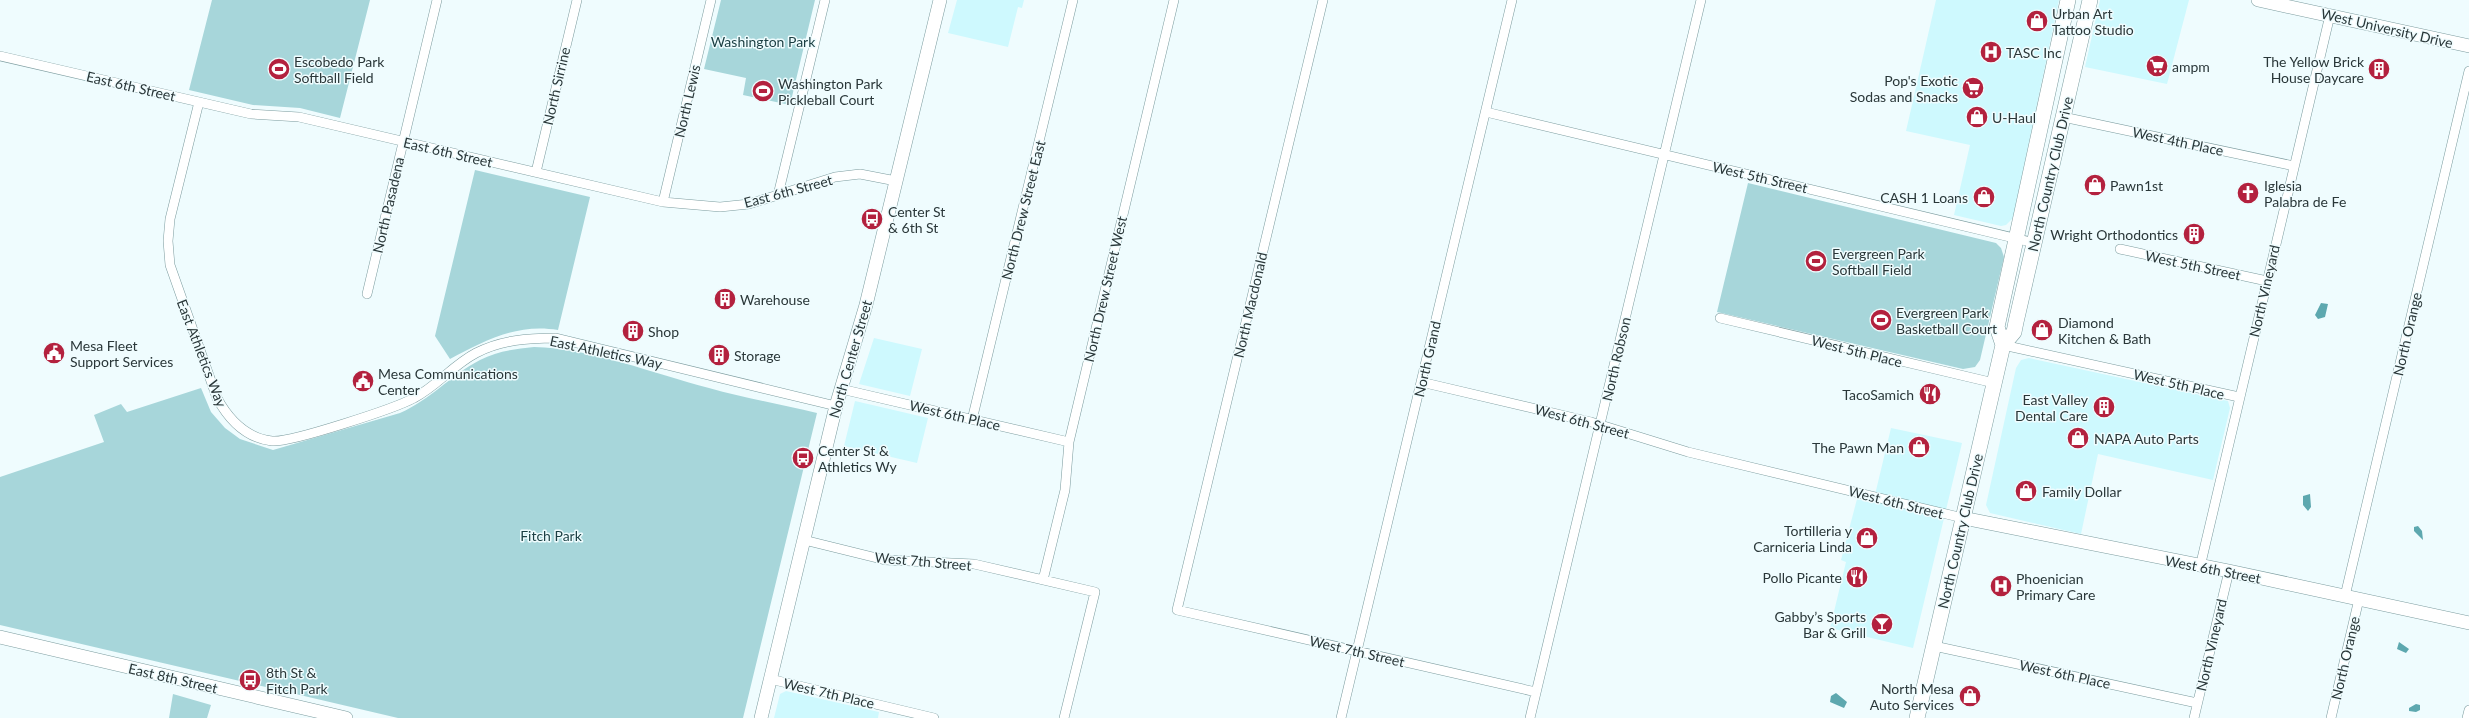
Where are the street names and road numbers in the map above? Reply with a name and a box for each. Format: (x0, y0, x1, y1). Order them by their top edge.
street label: West University Drive (2319, 5, 2455, 51)
street label: North Sirrine (539, 45, 573, 127)
street label: North Lewis (670, 63, 704, 139)
street label: East 6th Street (85, 67, 177, 105)
street label: North Country Club Drive (2024, 95, 2076, 253)
street label: West 4th Place (2131, 123, 2225, 159)
street label: East 6th Street (402, 133, 494, 171)
street label: North Drew Street East (997, 138, 1049, 282)
street label: North Pasadena (369, 155, 407, 255)
street label: West 5th Street (1711, 158, 1809, 196)
street label: East 6th Street (742, 171, 834, 211)
street label: North Drew Street West (1080, 214, 1130, 364)
street label: North Vineyard (2245, 243, 2283, 339)
street label: West 5th Street (2144, 247, 2242, 283)
street label: North Macdonald (1230, 250, 1270, 360)
street label: North Orange (2389, 291, 2425, 377)
street label: East Athletics Way (174, 297, 231, 410)
street label: North Center Street (825, 298, 875, 420)
street label: North Robson (1598, 315, 1634, 403)
street label: North Grand (1410, 319, 1444, 399)
street label: East Athletics Way (548, 332, 664, 372)
street label: West 5th Place (1810, 332, 1904, 370)
street label: West 5th Place (2132, 365, 2226, 403)
street label: West 6th Place (908, 396, 1002, 434)
street label: West 6th Street (1533, 400, 1631, 442)
street label: North Country Club Drive (1934, 452, 1986, 610)
street label: West 6th Street (1847, 482, 1945, 522)
street label: West 7th Street (874, 548, 972, 574)
street label: West 6th Street (2164, 551, 2262, 587)
street label: North Vineyard (2192, 597, 2230, 693)
street label: North Orange (2327, 615, 2363, 701)
street label: West 7th Street (1308, 632, 1406, 670)
street label: West 6th Place (2018, 656, 2112, 692)
street label: East 8th Street (127, 659, 219, 697)
street label: West 7th Place (782, 674, 876, 712)

